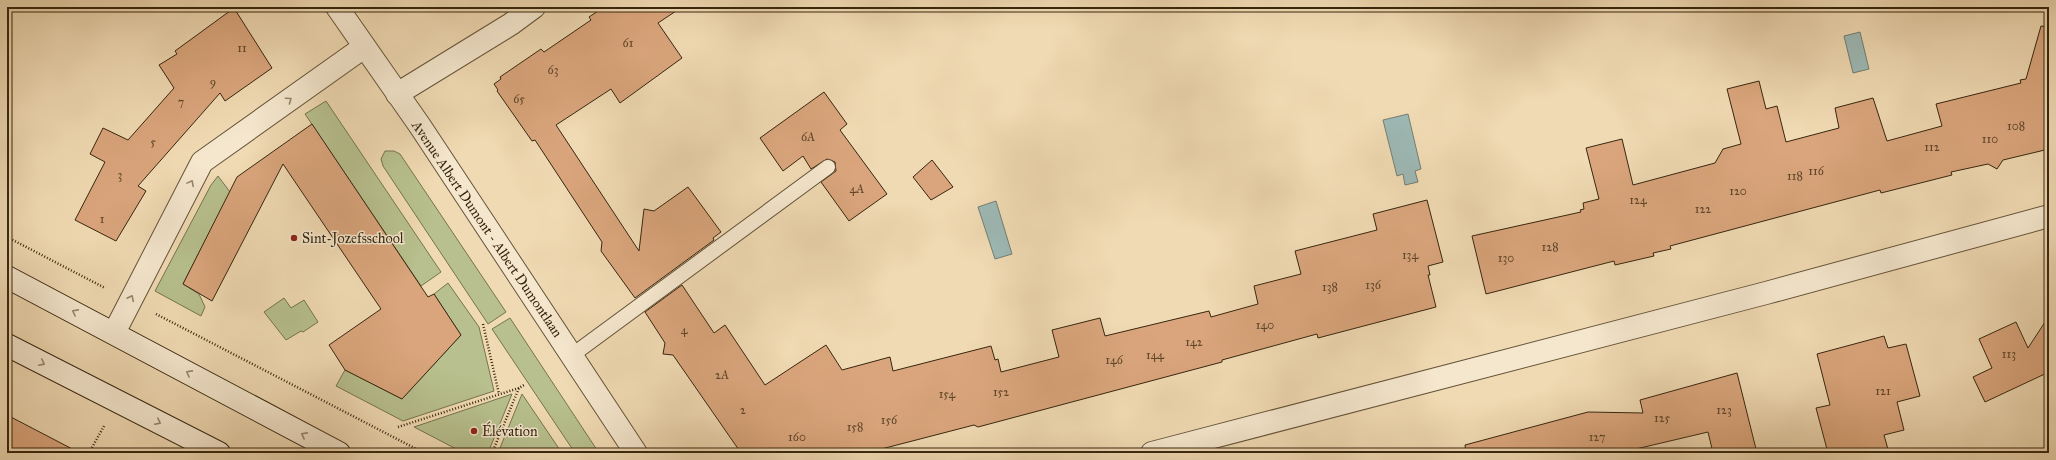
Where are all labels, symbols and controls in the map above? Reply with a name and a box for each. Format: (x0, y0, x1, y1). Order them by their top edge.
house number: 61 (623, 36, 634, 50)
house number: 11 (237, 41, 247, 55)
house number: 63 (548, 63, 559, 77)
house number: 9 (210, 75, 216, 89)
house number: 65 (513, 92, 525, 106)
house number: 7 (178, 95, 184, 109)
one-way arrow (284, 98, 291, 105)
street label: Avenue Albert Dumont - Albert Dumontlaan (407, 117, 566, 341)
house number: 108 (2007, 119, 2025, 133)
house number: 6A (801, 130, 815, 144)
house number: 110 (1982, 132, 1998, 146)
house number: 5 (150, 135, 156, 149)
house number: 112 (1924, 140, 1940, 154)
house number: 116 (1808, 164, 1825, 178)
house number: 3 (118, 168, 123, 182)
house number: 118 (1787, 169, 1803, 183)
one-way arrow (187, 180, 194, 187)
house number: 4A (850, 182, 864, 196)
house number: 120 (1729, 184, 1747, 198)
house number: 124 (1629, 193, 1647, 207)
house number: 122 (1695, 202, 1711, 216)
house number: 1 (100, 212, 105, 226)
place label: Sint-Jozefsschool (302, 230, 404, 248)
marker: Sint-Jozefsschool (289, 233, 299, 243)
house number: 128 (1541, 240, 1559, 254)
house number: 134 (1402, 248, 1418, 262)
house number: 130 (1498, 251, 1514, 265)
house number: 136 (1365, 278, 1382, 292)
house number: 138 (1322, 280, 1338, 294)
one-way arrow (126, 295, 134, 302)
one-way arrow (71, 310, 79, 317)
house number: 140 (1256, 318, 1274, 332)
house number: 4 (681, 323, 688, 337)
house number: 142 (1185, 335, 1203, 349)
house number: 113 (2002, 347, 2016, 361)
house number: 144 (1146, 348, 1164, 362)
house number: 146 (1105, 353, 1124, 367)
one-way arrow (37, 358, 45, 366)
house number: 2A (715, 368, 729, 382)
one-way arrow (186, 371, 194, 378)
house number: 121 (1875, 384, 1891, 398)
house number: 152 (993, 385, 1009, 399)
house number: 154 (939, 387, 956, 401)
house number: 2 (740, 403, 746, 417)
house number: 123 (1716, 403, 1732, 417)
house number: 125 (1654, 411, 1670, 425)
house number: 156 (881, 413, 898, 427)
one-way arrow (153, 417, 161, 425)
house number: 158 (847, 420, 863, 434)
place label: Élévation (482, 421, 538, 440)
marker: Élévation (469, 426, 479, 436)
house number: 160 (788, 430, 806, 444)
house number: 127 (1589, 430, 1605, 444)
one-way arrow (301, 432, 308, 439)

